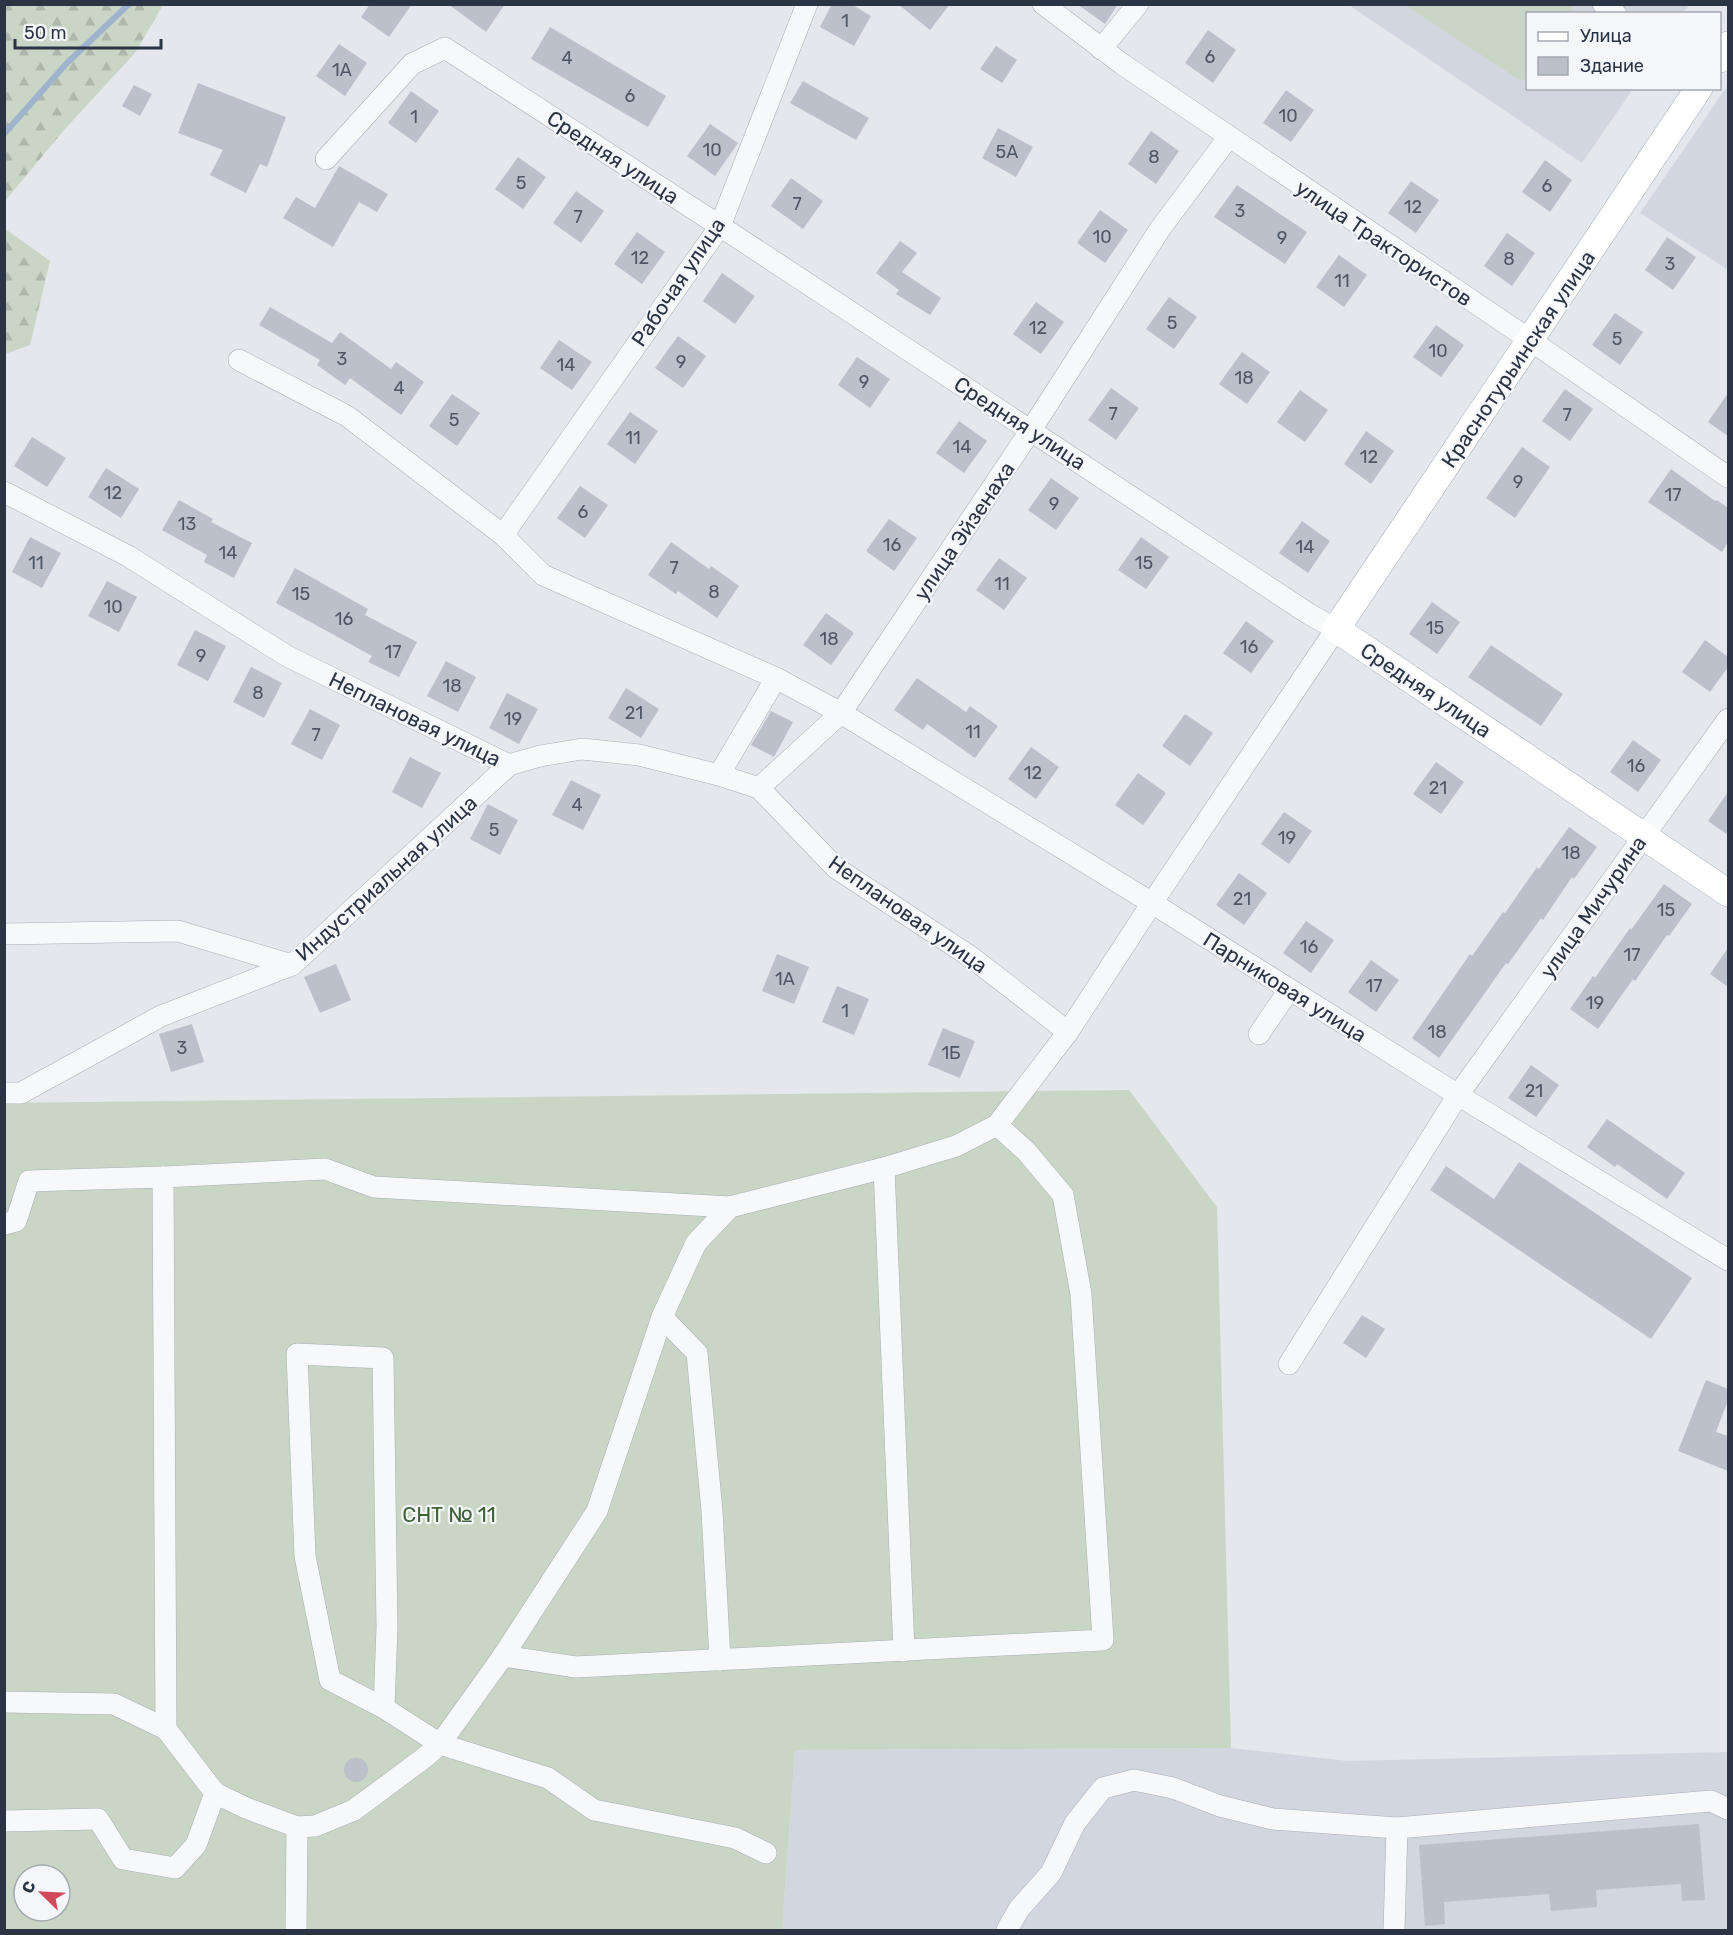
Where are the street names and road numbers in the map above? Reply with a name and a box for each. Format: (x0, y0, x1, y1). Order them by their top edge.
street label: Средняя улица (542, 105, 684, 209)
street label: улица Трактористов (1291, 175, 1477, 311)
street label: Рабочая улица (626, 213, 730, 351)
street label: Краснотурьинская улица (1436, 246, 1600, 472)
street label: Средняя улица (949, 371, 1091, 475)
street label: улица Эйзенаха (908, 457, 1020, 605)
street label: Средняя улица (1356, 637, 1496, 743)
street label: Неплановая улица (325, 667, 505, 771)
street label: Индустриальная улица (290, 790, 482, 966)
street label: улица Мичурина (1535, 831, 1651, 983)
street label: Неплановая улица (824, 850, 992, 978)
street label: Парниковая улица (1199, 927, 1371, 1047)

